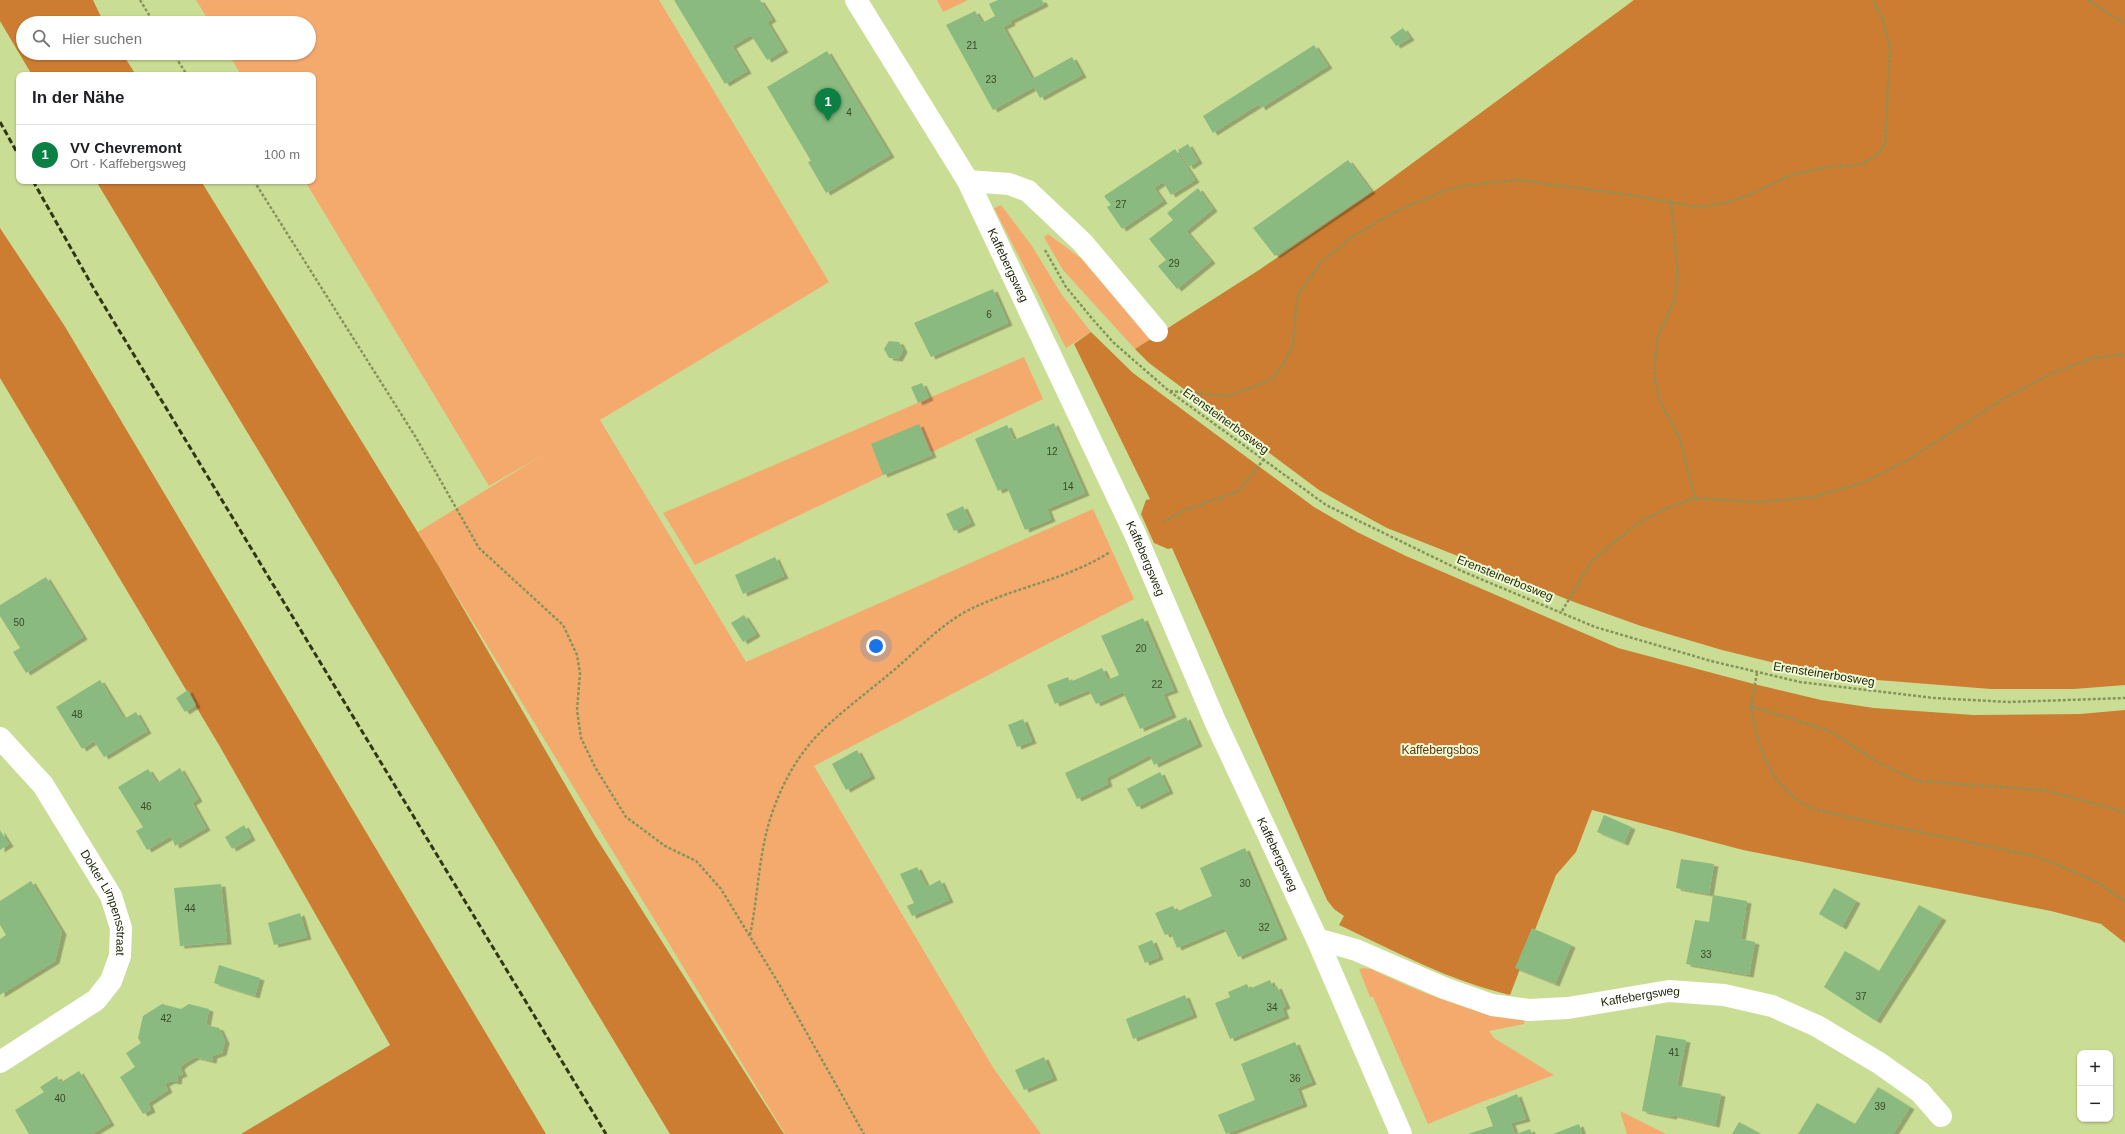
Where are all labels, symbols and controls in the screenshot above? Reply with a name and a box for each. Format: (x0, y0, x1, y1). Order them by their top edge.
search box (16, 16, 316, 60)
icon: search (30, 27, 52, 49)
text: Hier suchen (62, 30, 142, 47)
house number: 21 (966, 40, 978, 51)
house number: 23 (985, 74, 997, 85)
text: In der Nähe (32, 88, 125, 107)
pin: 1 (815, 88, 841, 121)
house number: 4 (846, 107, 852, 118)
text: VV Chevremont (70, 139, 182, 156)
text: 1 (41, 147, 49, 162)
text: 100 m (264, 147, 300, 162)
text: Ort · Kaffebergsweg (70, 156, 186, 171)
house number: 27 (1115, 199, 1127, 210)
street label: Kaffebergsweg (984, 226, 1031, 304)
house number: 29 (1168, 258, 1180, 269)
house number: 6 (986, 309, 992, 320)
street label: Erensteinerbosweg (1180, 385, 1272, 457)
house number: 12 (1046, 446, 1058, 457)
house number: 14 (1062, 481, 1074, 492)
street label: Kaffebergsweg (1123, 519, 1168, 598)
street label: Erensteinerbosweg (1455, 552, 1555, 604)
house number: 50 (13, 617, 25, 628)
your location (866, 636, 886, 656)
house number: 20 (1135, 643, 1147, 654)
street label: Erensteinerbosweg (1772, 659, 1876, 689)
house number: 22 (1151, 679, 1163, 690)
house number: 48 (71, 709, 83, 720)
park label: Kaffebergsbos (1401, 743, 1479, 757)
house number: 46 (140, 801, 152, 812)
street label: Kaffebergsweg (1254, 815, 1301, 894)
street label: Dokter Limpensstraat (77, 847, 128, 957)
house number: 30 (1239, 878, 1251, 889)
house number: 44 (184, 903, 196, 914)
house number: 32 (1258, 922, 1270, 933)
house number: 33 (1700, 949, 1712, 960)
street label: Kaffebergsweg (1600, 984, 1680, 1009)
house number: 37 (1855, 991, 1867, 1002)
house number: 34 (1266, 1002, 1278, 1013)
house number: 42 (160, 1013, 172, 1024)
house number: 41 (1668, 1047, 1680, 1058)
map controls (2077, 1050, 2113, 1122)
button: + (2077, 1050, 2113, 1086)
house number: 36 (1289, 1073, 1301, 1084)
button: − (2077, 1086, 2113, 1122)
house number: 40 (54, 1093, 66, 1104)
house number: 39 (1874, 1101, 1886, 1112)

